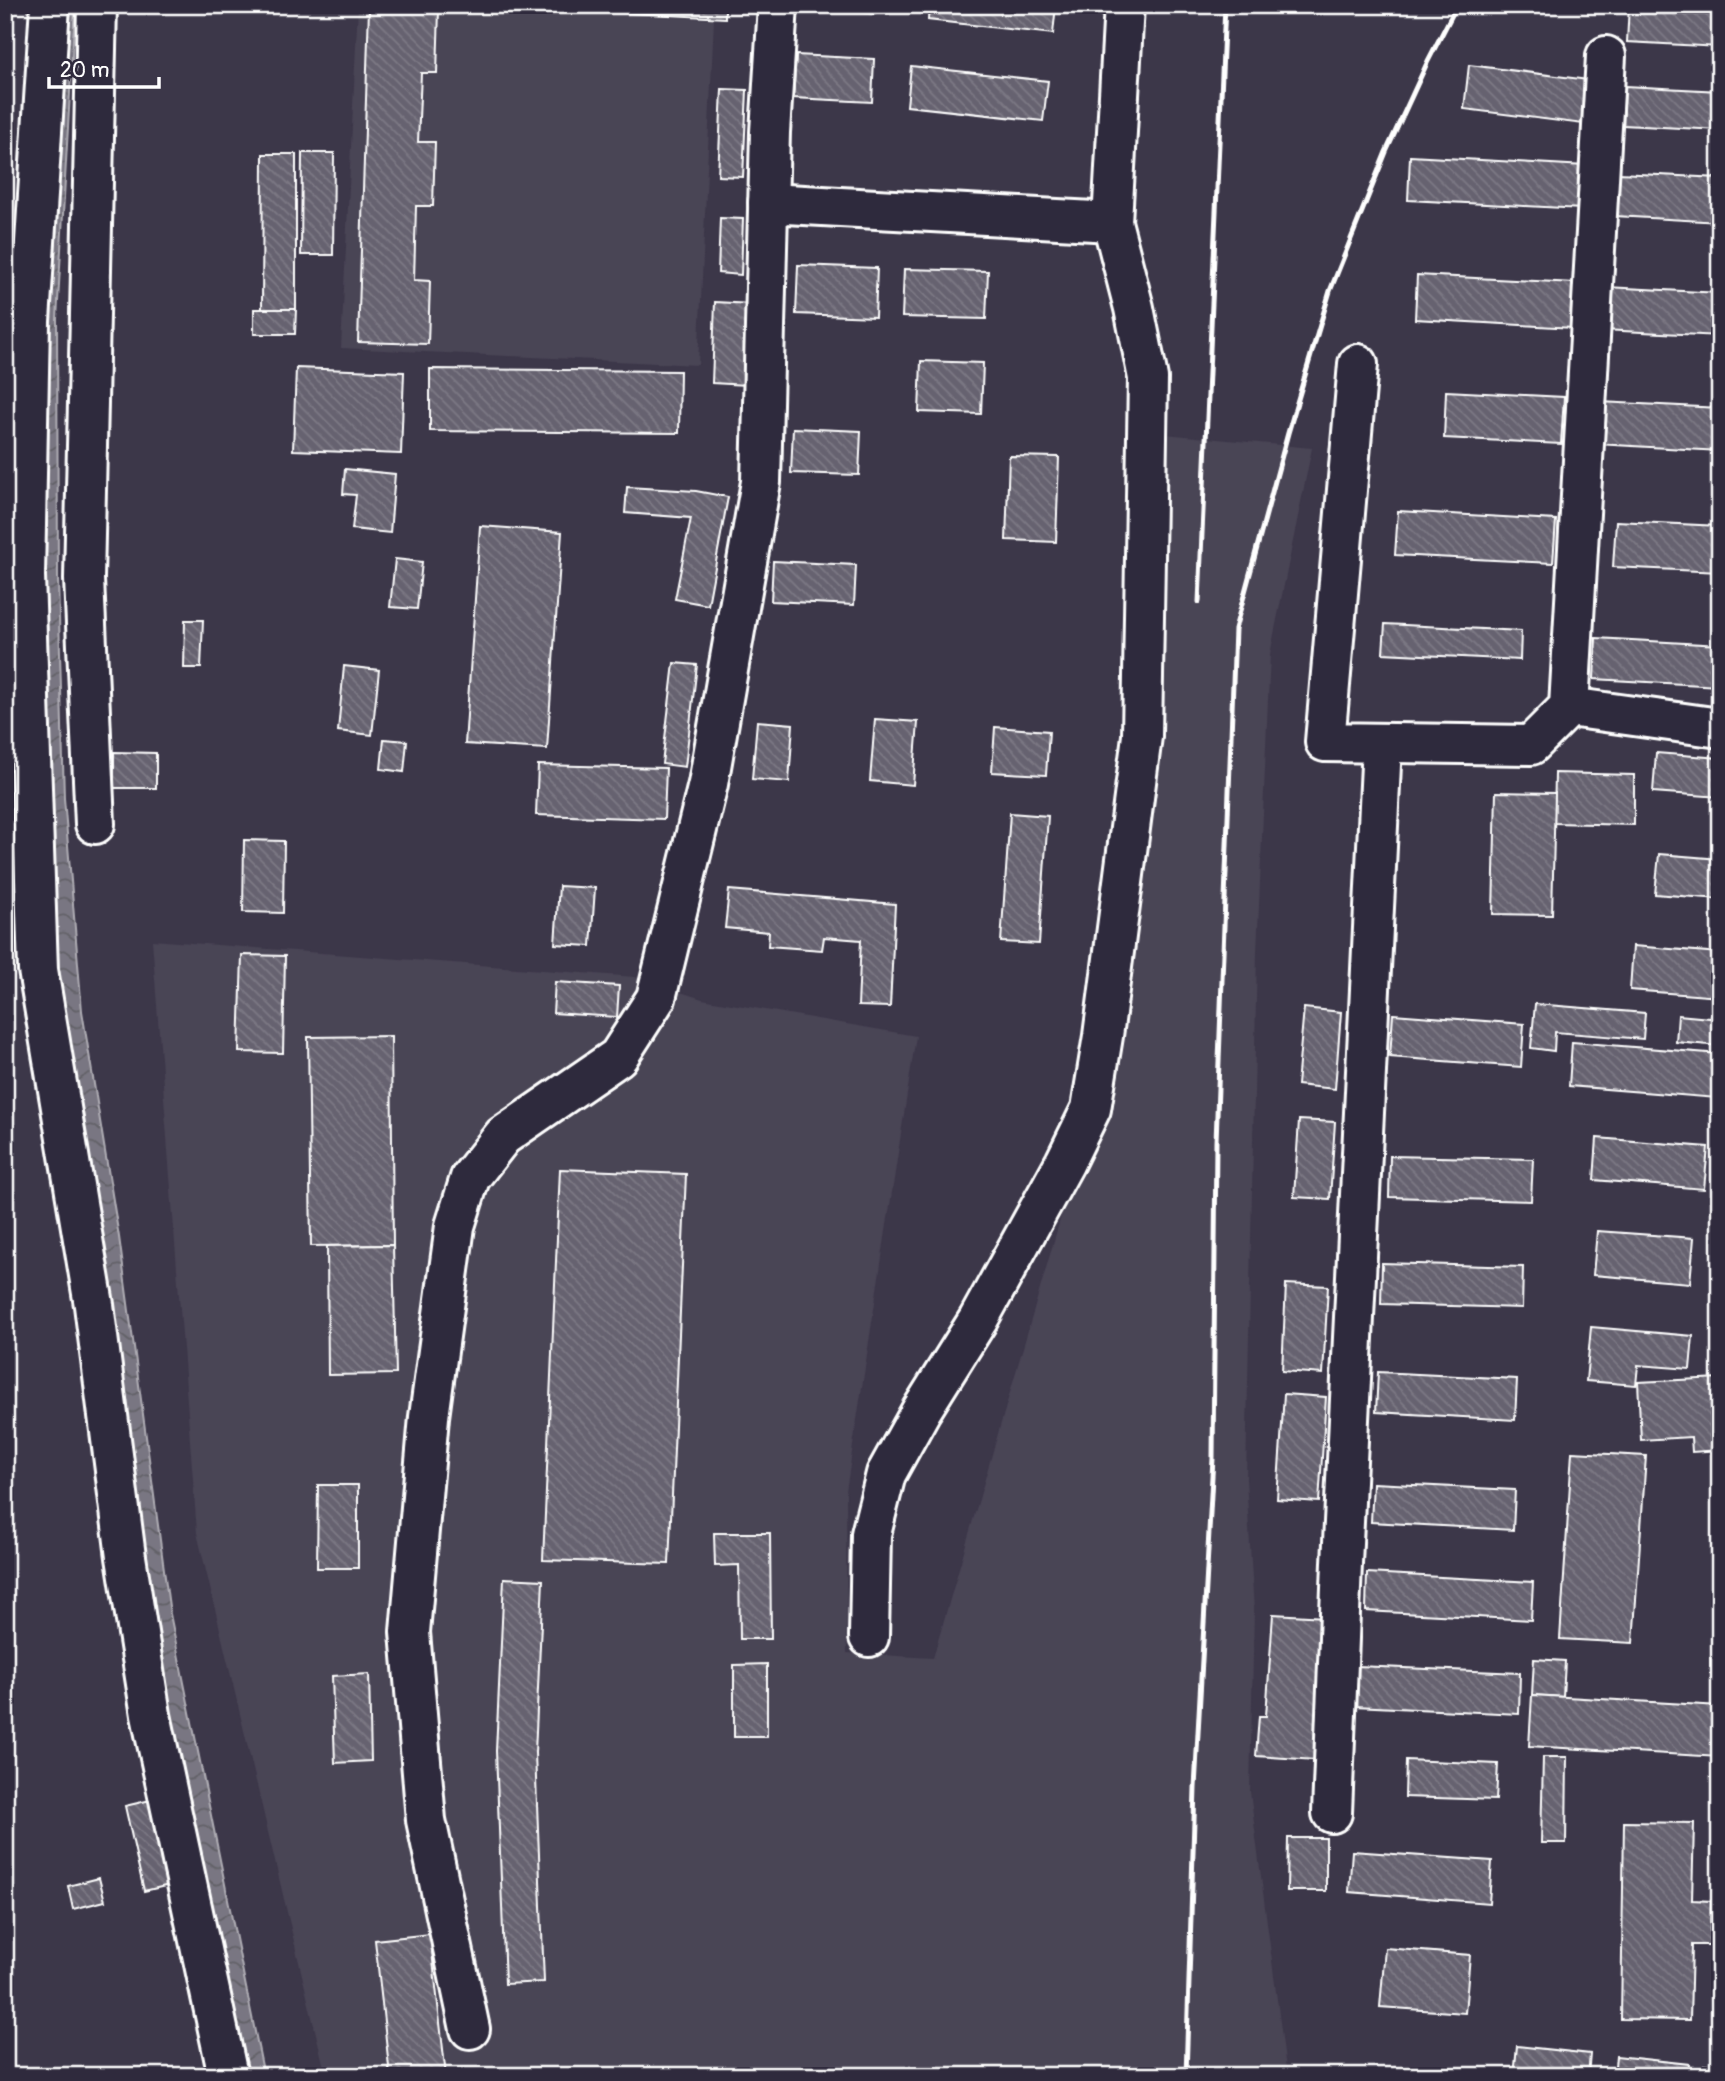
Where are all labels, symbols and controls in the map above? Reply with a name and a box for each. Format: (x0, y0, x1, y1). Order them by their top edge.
scale bar (49, 46, 159, 90)
text: 20 m (60, 57, 109, 84)

